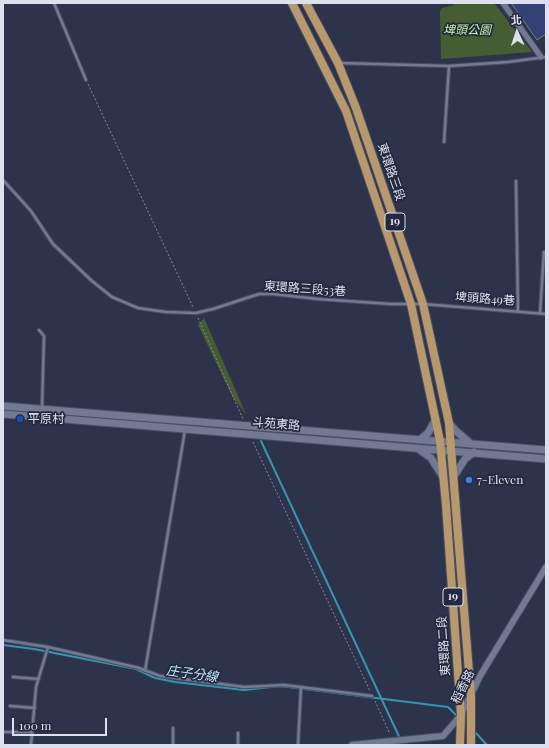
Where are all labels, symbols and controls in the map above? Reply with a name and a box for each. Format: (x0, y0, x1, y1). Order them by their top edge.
north arrow (497, 12, 537, 52)
text: 北 (510, 12, 522, 27)
park label: 埤頭公園 (443, 23, 491, 37)
street label: 東環路三段 (374, 141, 408, 203)
road number: 19 (385, 213, 405, 231)
street label: 東環路三段53巷 (263, 279, 347, 299)
street label: 埤頭路49巷 (455, 290, 515, 308)
place label: 平原村 (28, 412, 64, 426)
marker: 平原村 (15, 414, 25, 424)
street label: 斗苑東路 (251, 415, 301, 433)
place label: 7-Eleven (477, 473, 523, 487)
marker: 7-Eleven (464, 475, 474, 485)
road number: 19 (443, 588, 463, 606)
street label: 東環路二段 (435, 616, 453, 676)
water label: 庄子分線 (165, 663, 219, 685)
street label: 稻香路 (448, 668, 478, 706)
scale bar (14, 710, 109, 736)
text: 100 m (19, 717, 51, 733)

